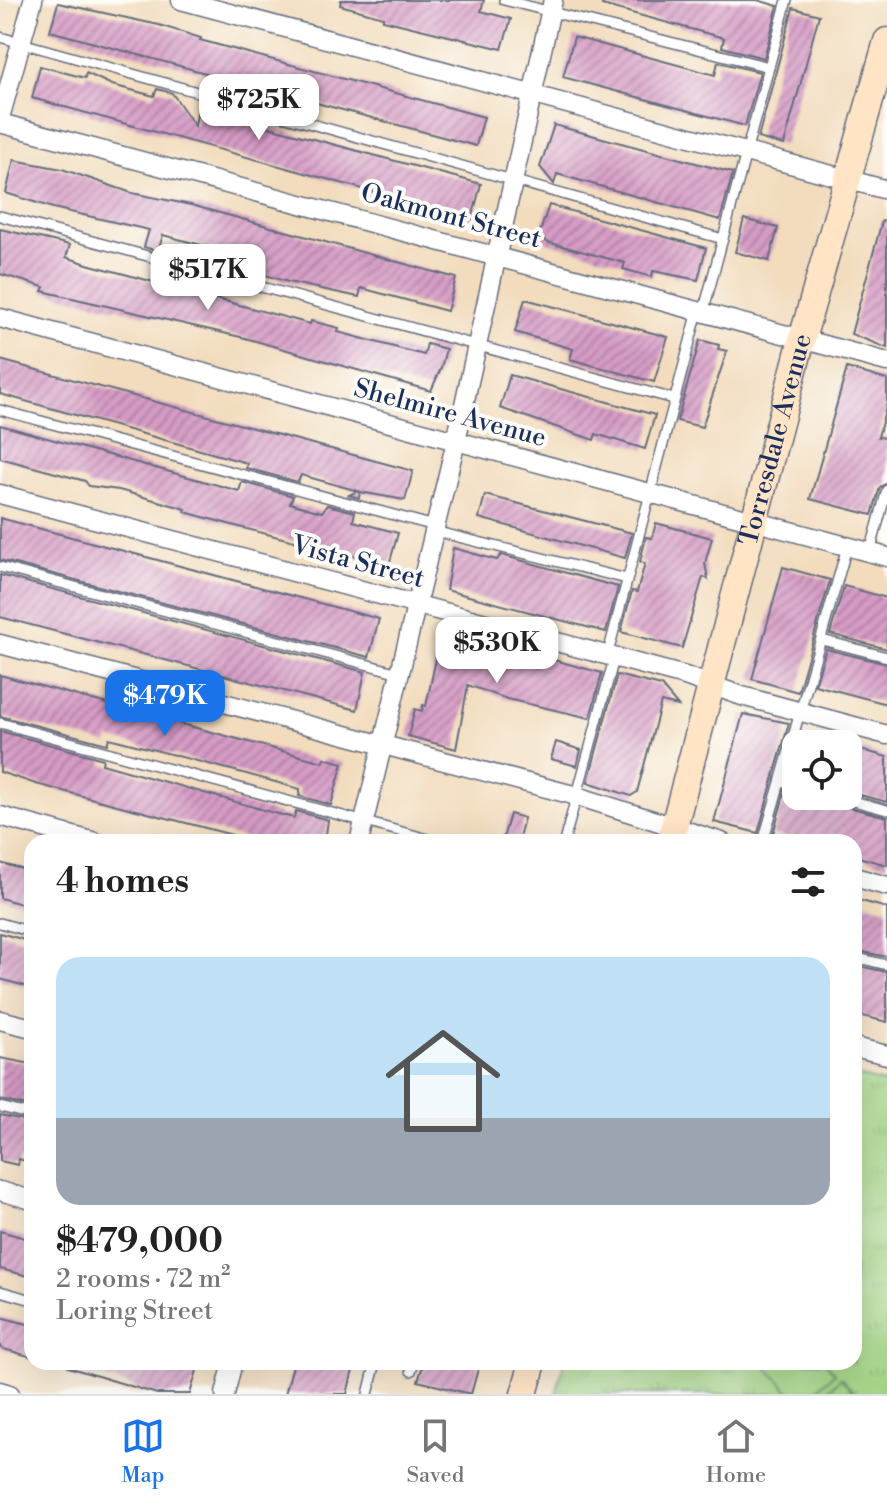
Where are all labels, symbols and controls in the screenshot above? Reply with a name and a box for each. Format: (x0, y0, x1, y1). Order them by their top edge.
pin: $725K (203, 74, 315, 142)
text: $725K (217, 84, 301, 116)
street label: Oakmont Street (357, 177, 545, 255)
pin: $517K (152, 244, 264, 312)
text: $517K (168, 254, 248, 286)
street label: Torresdale Avenue (732, 330, 819, 549)
street label: Shelmire Avenue (350, 372, 550, 454)
street label: Vista Street (287, 529, 428, 595)
pin: $530K (441, 617, 553, 685)
text: $530K (453, 627, 541, 659)
pin: $479K (109, 670, 221, 738)
text: $479K (123, 680, 207, 712)
map controls (782, 730, 862, 810)
button: locate (782, 730, 862, 810)
icon: filters (786, 860, 830, 904)
text: 4 homes (56, 861, 189, 903)
icon: home (371, 1009, 515, 1153)
text: $479,000 (56, 1221, 223, 1263)
text: 2 rooms · 72 m² (56, 1263, 230, 1295)
text: Loring Street (56, 1295, 213, 1327)
tab: Map (121, 1414, 165, 1489)
tab: Saved (406, 1414, 464, 1489)
tab: Home (706, 1414, 766, 1489)

